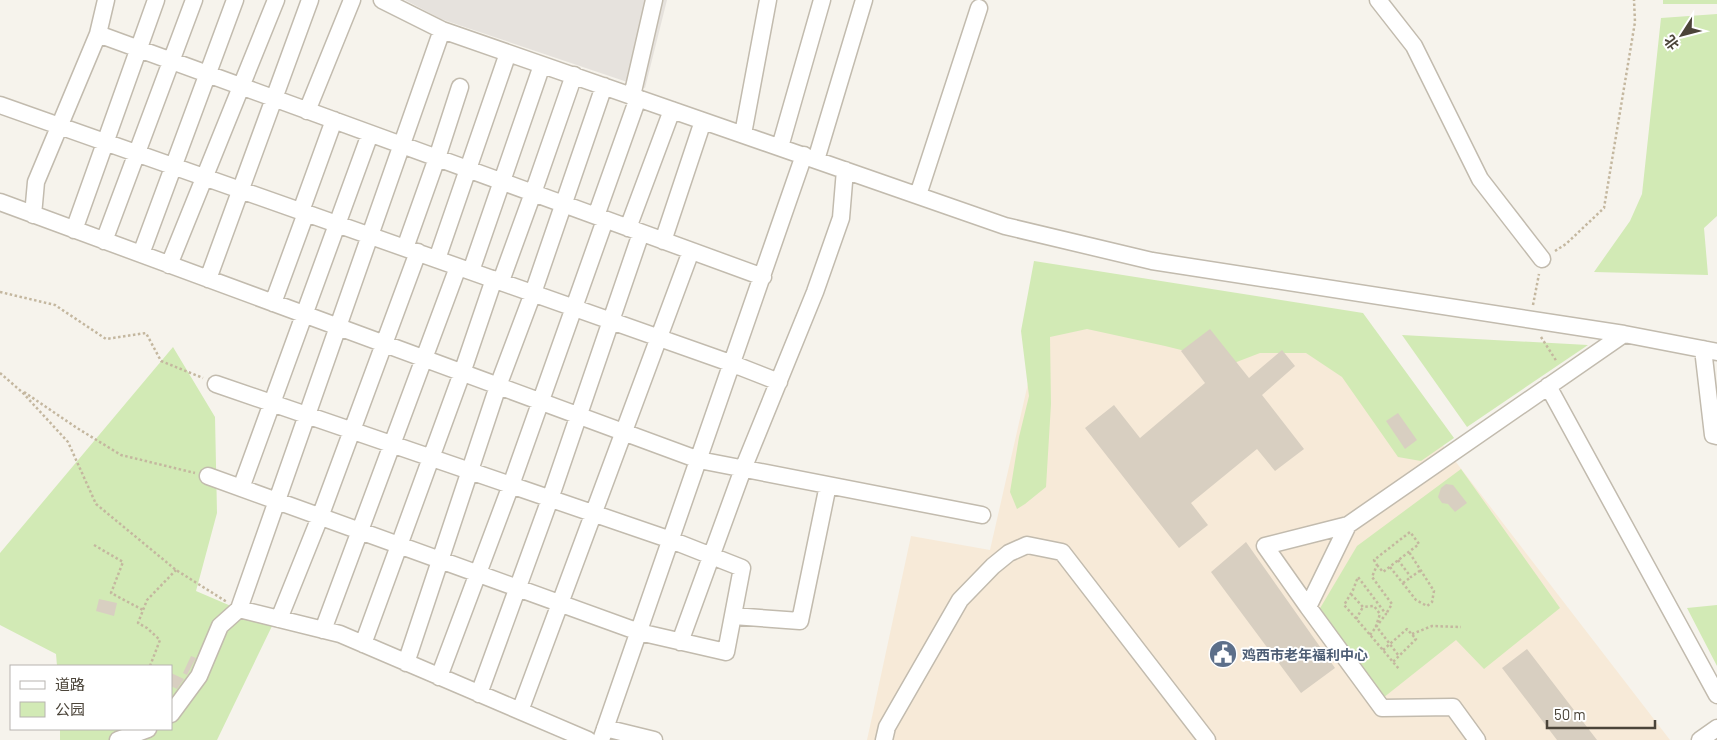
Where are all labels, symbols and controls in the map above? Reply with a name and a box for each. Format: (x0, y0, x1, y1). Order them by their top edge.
north arrow (1657, 10, 1707, 60)
text: 北 (1660, 32, 1682, 54)
public building icon: 鸡西市老年福利中心 (1208, 639, 1238, 669)
place label: 鸡西市老年福利中心 (1242, 646, 1368, 663)
legend (10, 665, 172, 730)
text: 道路 (55, 675, 85, 693)
scale bar (1547, 698, 1654, 730)
text: 公园 (55, 700, 85, 718)
text: 50 m (1554, 705, 1586, 723)

